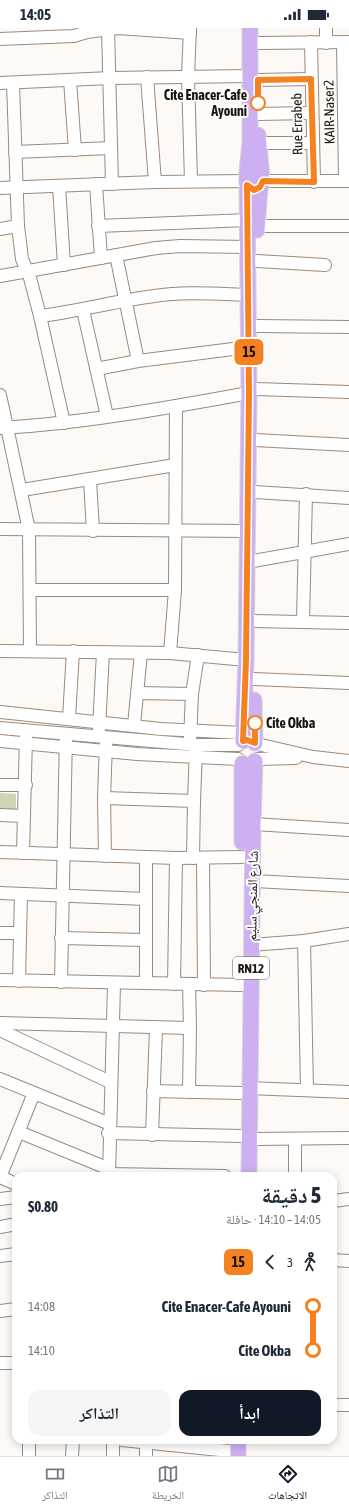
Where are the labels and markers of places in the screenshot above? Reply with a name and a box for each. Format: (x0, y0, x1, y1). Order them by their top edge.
place label: Cite Enacer-Cafe Ayouni (164, 87, 247, 119)
marker: Cite Enacer-Cafe Ayouni (250, 95, 266, 111)
marker: Cite Okba (247, 715, 263, 731)
place label: Cite Okba (266, 715, 316, 731)

